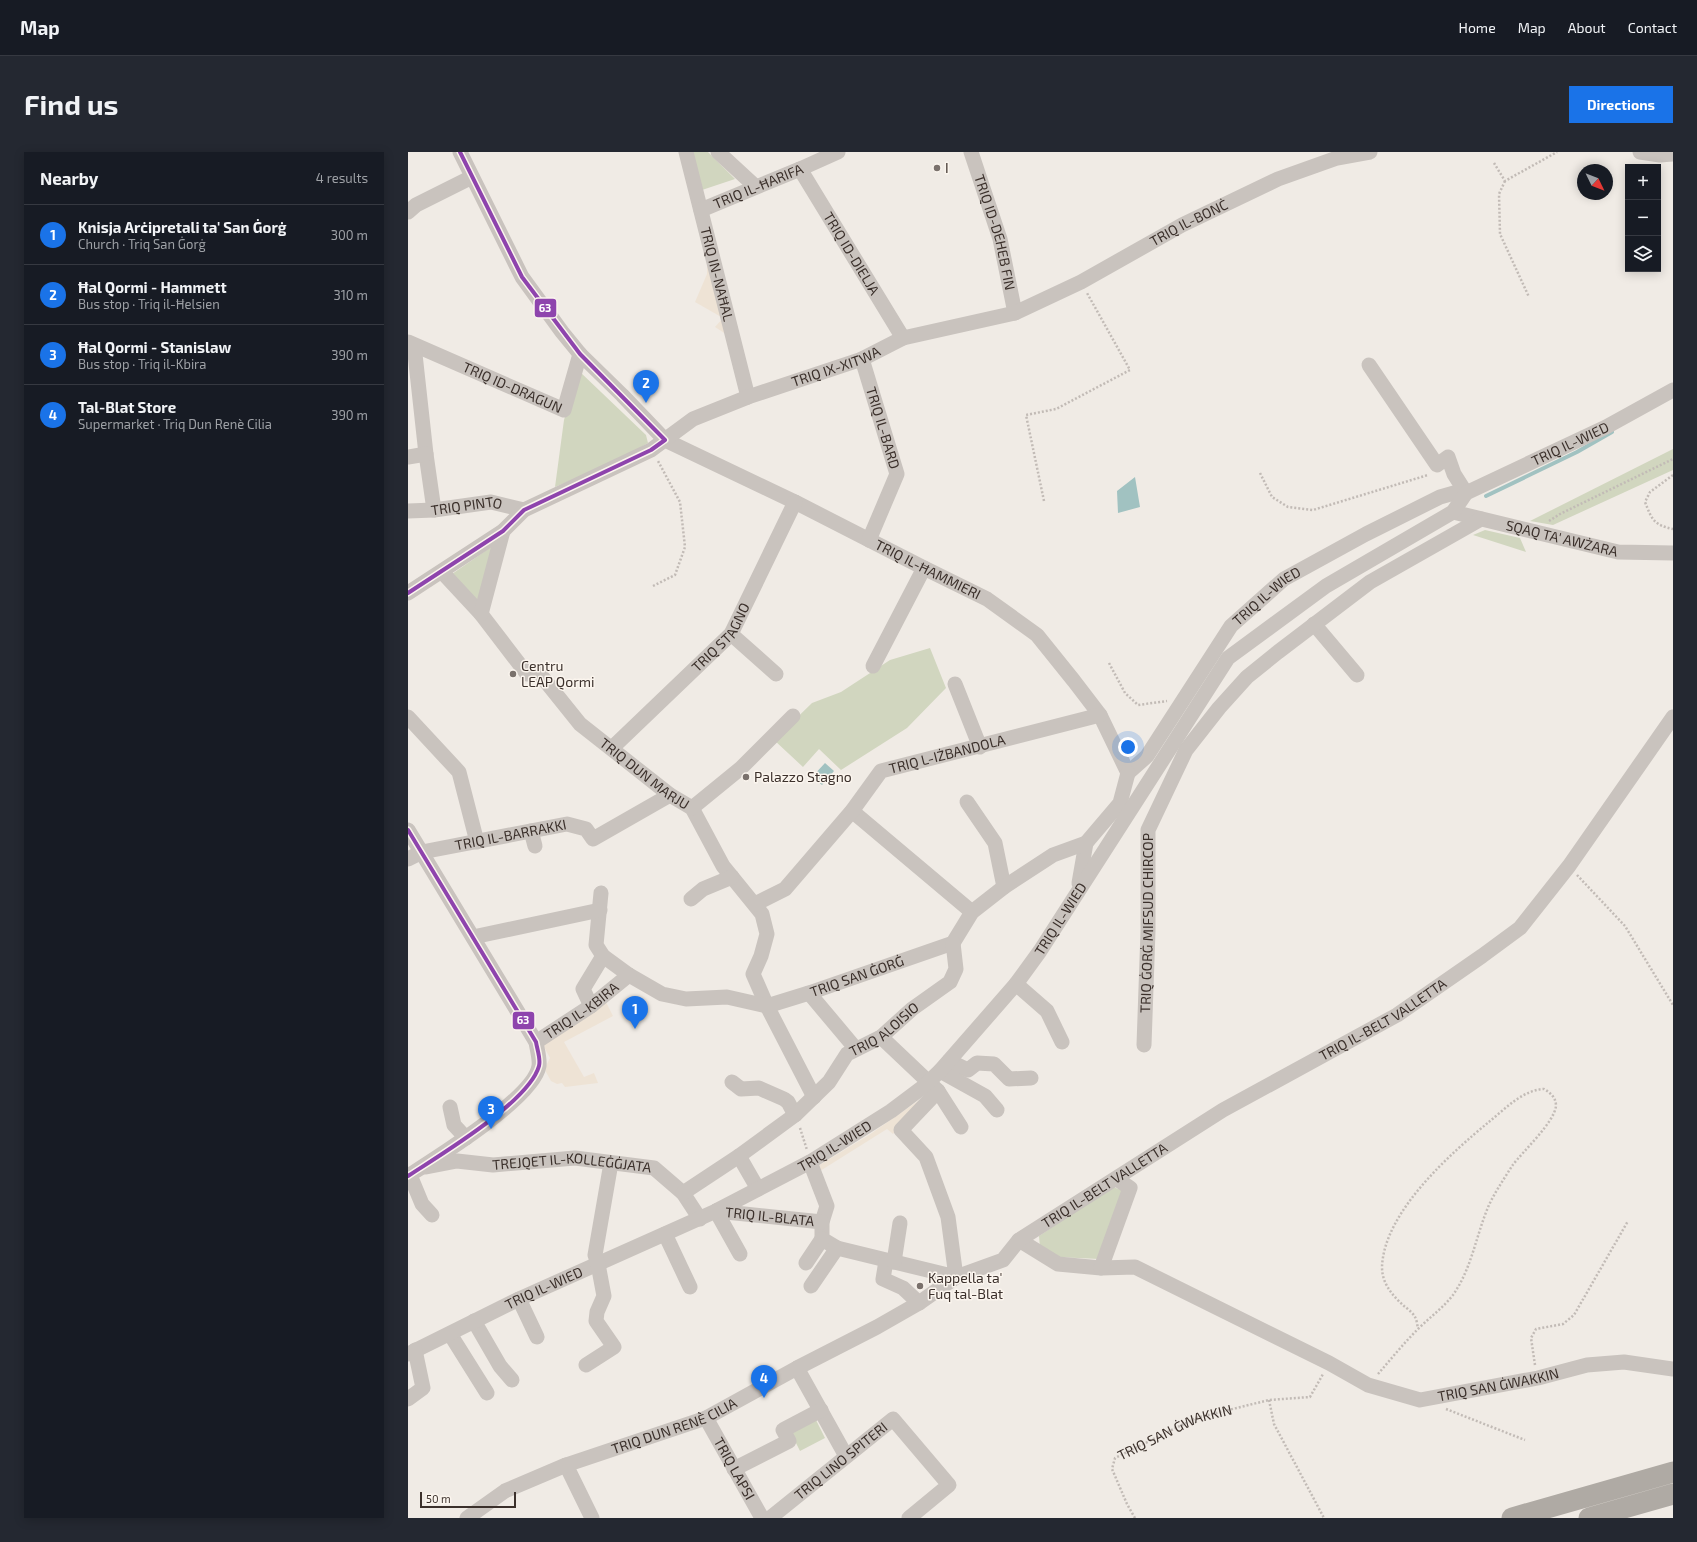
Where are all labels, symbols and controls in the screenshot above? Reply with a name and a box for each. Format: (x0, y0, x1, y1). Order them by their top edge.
text: Map (20, 16, 60, 39)
text: Home (1459, 19, 1496, 36)
text: Map (1518, 19, 1546, 36)
text: About (1568, 19, 1606, 36)
text: Contact (1628, 19, 1677, 36)
button: Directions (1569, 86, 1673, 123)
text: Find us (24, 87, 118, 121)
place label: I (945, 159, 949, 176)
street label: TRIQ IL-ĦARIFA (711, 160, 806, 212)
marker: I (932, 163, 942, 173)
north arrow (1577, 164, 1613, 200)
map controls (1625, 164, 1661, 272)
button: + (1625, 164, 1661, 200)
text: Nearby (40, 168, 98, 188)
text: 4 results (316, 170, 368, 186)
street label: TRIQ ID-DEHEB FIN (971, 172, 1019, 292)
street label: TRIQ IL-BONĊ (1147, 195, 1230, 249)
button: − (1625, 200, 1661, 236)
street label: TRIQ ID-DIELJA (820, 209, 884, 298)
text: Knisja Arċipretali ta' San Ġorġ (78, 218, 287, 236)
street label: TRIQ IN-NAĦAL (697, 225, 738, 323)
text: 1 (50, 227, 56, 243)
text: 300 m (331, 227, 368, 243)
text: Church · Triq San Ġorġ (78, 236, 206, 252)
button: layers (1625, 236, 1661, 272)
text: Ħal Qormi - Hammett (78, 278, 227, 296)
text: 2 (49, 287, 57, 303)
text: 310 m (333, 287, 368, 303)
text: Bus stop · Triq il-Ħelsien (78, 296, 220, 312)
line badge: 63 (534, 298, 557, 318)
text: 63 (539, 301, 551, 314)
text: Ħal Qormi - Stanislaw (78, 338, 231, 356)
street label: TRIQ IX-XITWA (789, 342, 883, 390)
text: 3 (49, 347, 57, 363)
text: 390 m (331, 347, 368, 363)
text: Bus stop · Triq il-Kbira (78, 356, 206, 372)
street label: TRIQ ID-DRAGUN (460, 358, 565, 416)
pin: 2 (633, 370, 659, 403)
street label: TRIQ IL-BARD (863, 385, 904, 471)
text: Tal-Blat Store (78, 398, 176, 416)
text: 4 (49, 407, 57, 423)
text: 390 m (331, 407, 368, 423)
text: Supermarket · Triq Dun Renè Cilia (78, 416, 272, 432)
street label: TRIQ IL-WIED (1529, 418, 1611, 469)
street label: TRIQ PINTO (430, 493, 504, 518)
street label: SQAQ TA' AWŻARA (1504, 516, 1620, 560)
street label: TRIQ IL-ĦAMMIERI (872, 535, 984, 603)
street label: TRIQ IL-WIED (1229, 563, 1303, 629)
street label: TRIQ STAGNO (688, 600, 753, 675)
place label: Centru LEAP Qormi (521, 657, 595, 690)
marker: Centru LEAP Qormi (508, 669, 518, 679)
street label: TRIQ L-IŻBANDOLA (887, 731, 1007, 777)
street label: TRIQ DUN MARJU (597, 734, 693, 813)
your location (1118, 737, 1138, 757)
place label: Palazzo Stagno (754, 768, 852, 785)
marker: Palazzo Stagno (741, 772, 751, 782)
street label: TRIQ IL-BARRAKKI (453, 815, 568, 853)
street label: TRIQ ĠORĠ MIFSUD CHIRCOP (1136, 833, 1156, 1013)
street label: TRIQ IL-WIED (1030, 879, 1090, 958)
street label: TRIQ SAN ĠORĠ (808, 952, 906, 1000)
street label: TRIQ IL-BELT VALLETTA (1316, 974, 1450, 1064)
street label: TRIQ IL-KBIRA (540, 978, 622, 1043)
pin: 1 (622, 996, 648, 1029)
street label: TRIQ ALOISIO (846, 998, 922, 1060)
line badge: 63 (512, 1011, 535, 1030)
text: 63 (517, 1013, 529, 1026)
pin: 3 (478, 1096, 504, 1129)
street label: TRIQ IL-WIED (795, 1117, 874, 1175)
street label: TRIQ IL-BELT VALLETTA (1038, 1139, 1170, 1231)
street label: TREJQET IL-KOLLEĠĠJATA (492, 1149, 653, 1176)
street label: TRIQ IL-BLATA (724, 1203, 815, 1229)
street label: TRIQ IL-WIED (502, 1263, 585, 1313)
place label: Kappella ta' Fuq tal-Blat (928, 1269, 1003, 1302)
marker: Kappella ta' Fuq tal-Blat (915, 1281, 925, 1291)
street label: TRIQ SAN ĠWAKKIN (1436, 1364, 1561, 1405)
pin: 4 (751, 1365, 777, 1398)
street label: TRIQ DUN RENÈ CILIA (609, 1394, 740, 1457)
street label: TRIQ SAN ĠWAKKIN (1114, 1400, 1233, 1463)
street label: TRIQ LINO SPITERI (791, 1418, 890, 1503)
street label: TRIQ LAPSI (711, 1434, 759, 1502)
scale bar (420, 1490, 516, 1509)
text: 50 m (426, 1492, 451, 1505)

